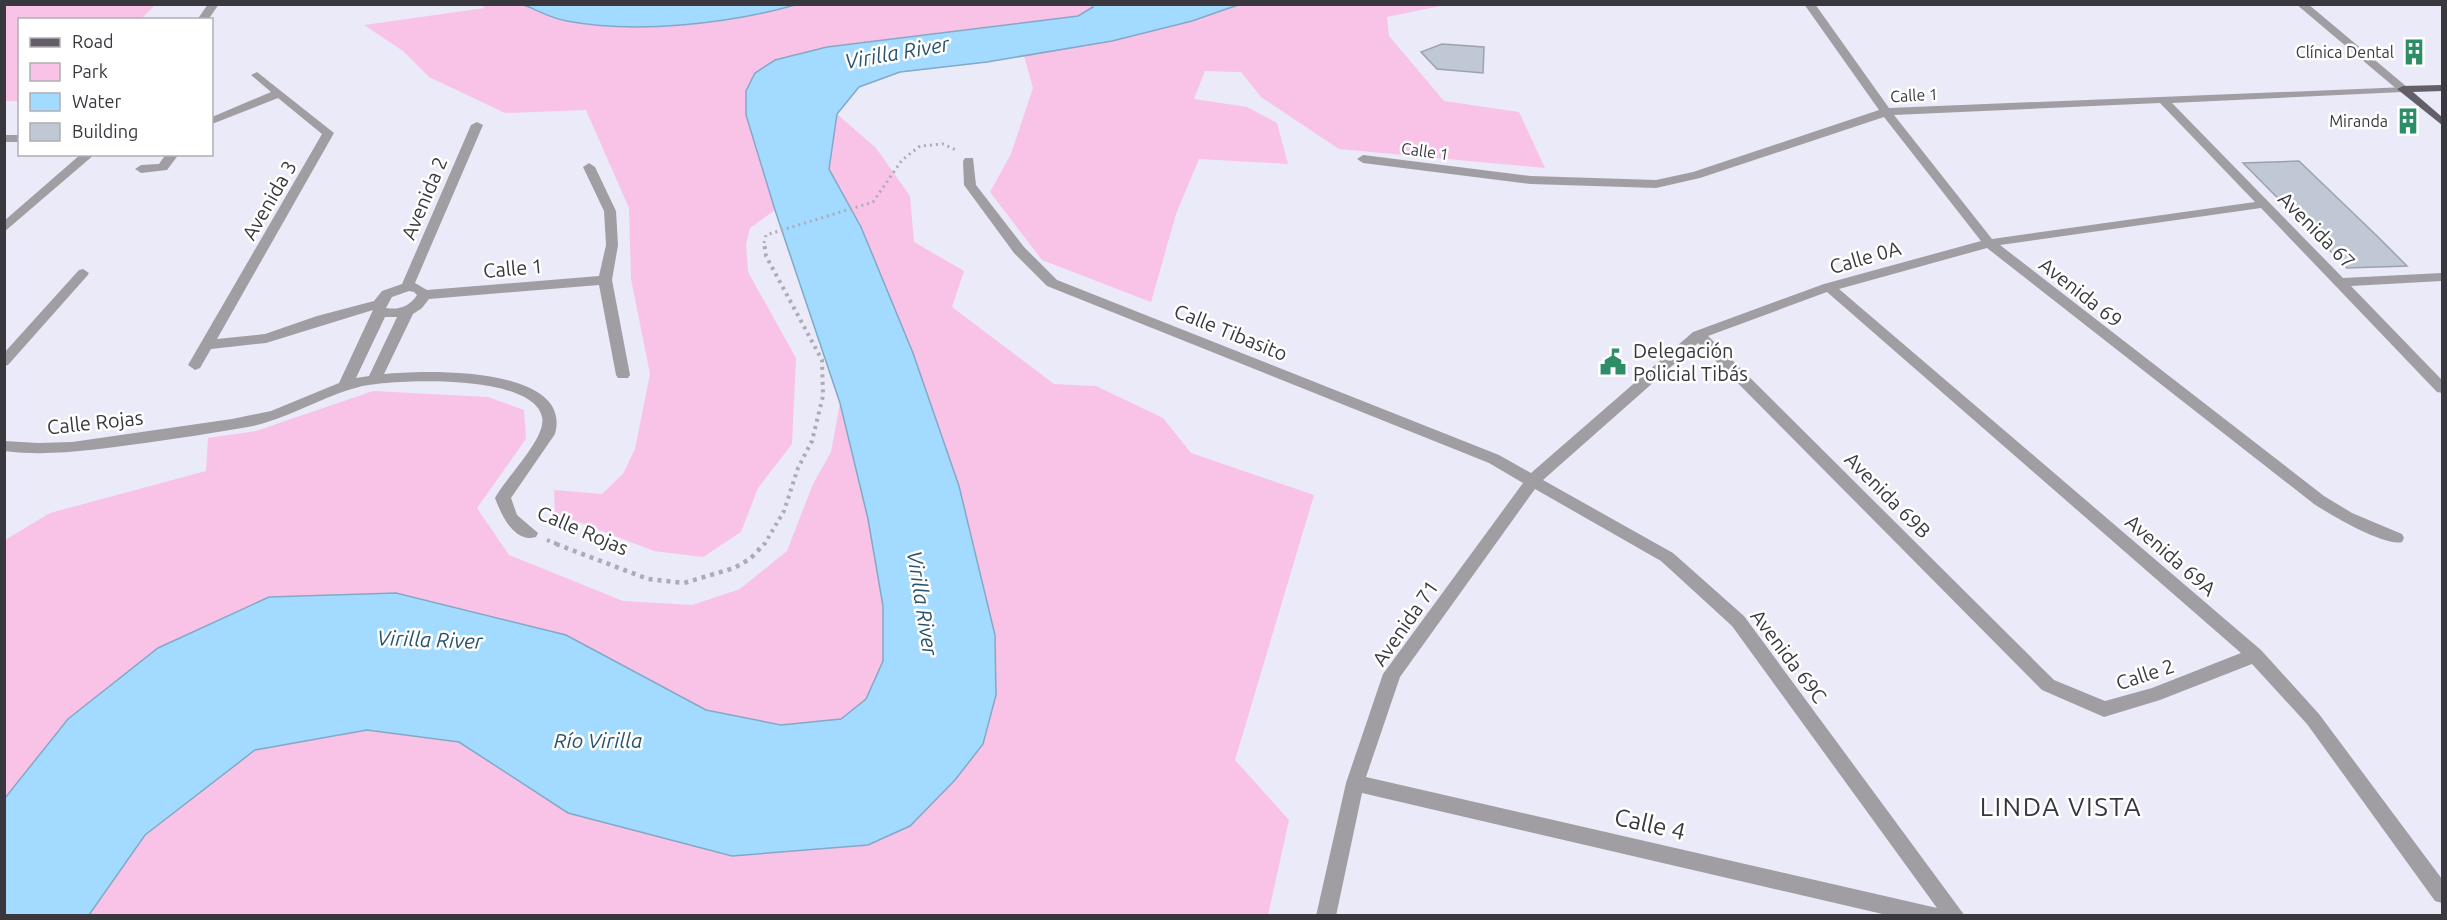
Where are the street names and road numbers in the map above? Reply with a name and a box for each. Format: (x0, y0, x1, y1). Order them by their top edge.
street label: Calle 1 (1890, 85, 1938, 105)
street label: Calle 1 (1400, 139, 1450, 163)
street label: Avenida 2 (396, 153, 452, 243)
street label: Avenida 3 (237, 156, 301, 244)
street label: Avenida 67 (2274, 187, 2360, 273)
street label: Calle 0A (1827, 236, 1903, 278)
street label: Avenida 69 (2035, 252, 2127, 332)
street label: Calle 1 (482, 254, 544, 282)
street label: Calle Tibasito (1171, 299, 1291, 365)
street label: Calle Rojas (46, 406, 144, 438)
street label: Avenida 69B (1840, 447, 1936, 543)
street label: Calle Rojas (534, 501, 632, 559)
street label: Avenida 69A (2121, 510, 2221, 600)
street label: Avenida 71 (1367, 576, 1443, 670)
street label: Avenida 69C (1746, 605, 1832, 707)
street label: Calle 2 (2113, 654, 2177, 694)
street label: Calle 4 (1612, 803, 1688, 845)

